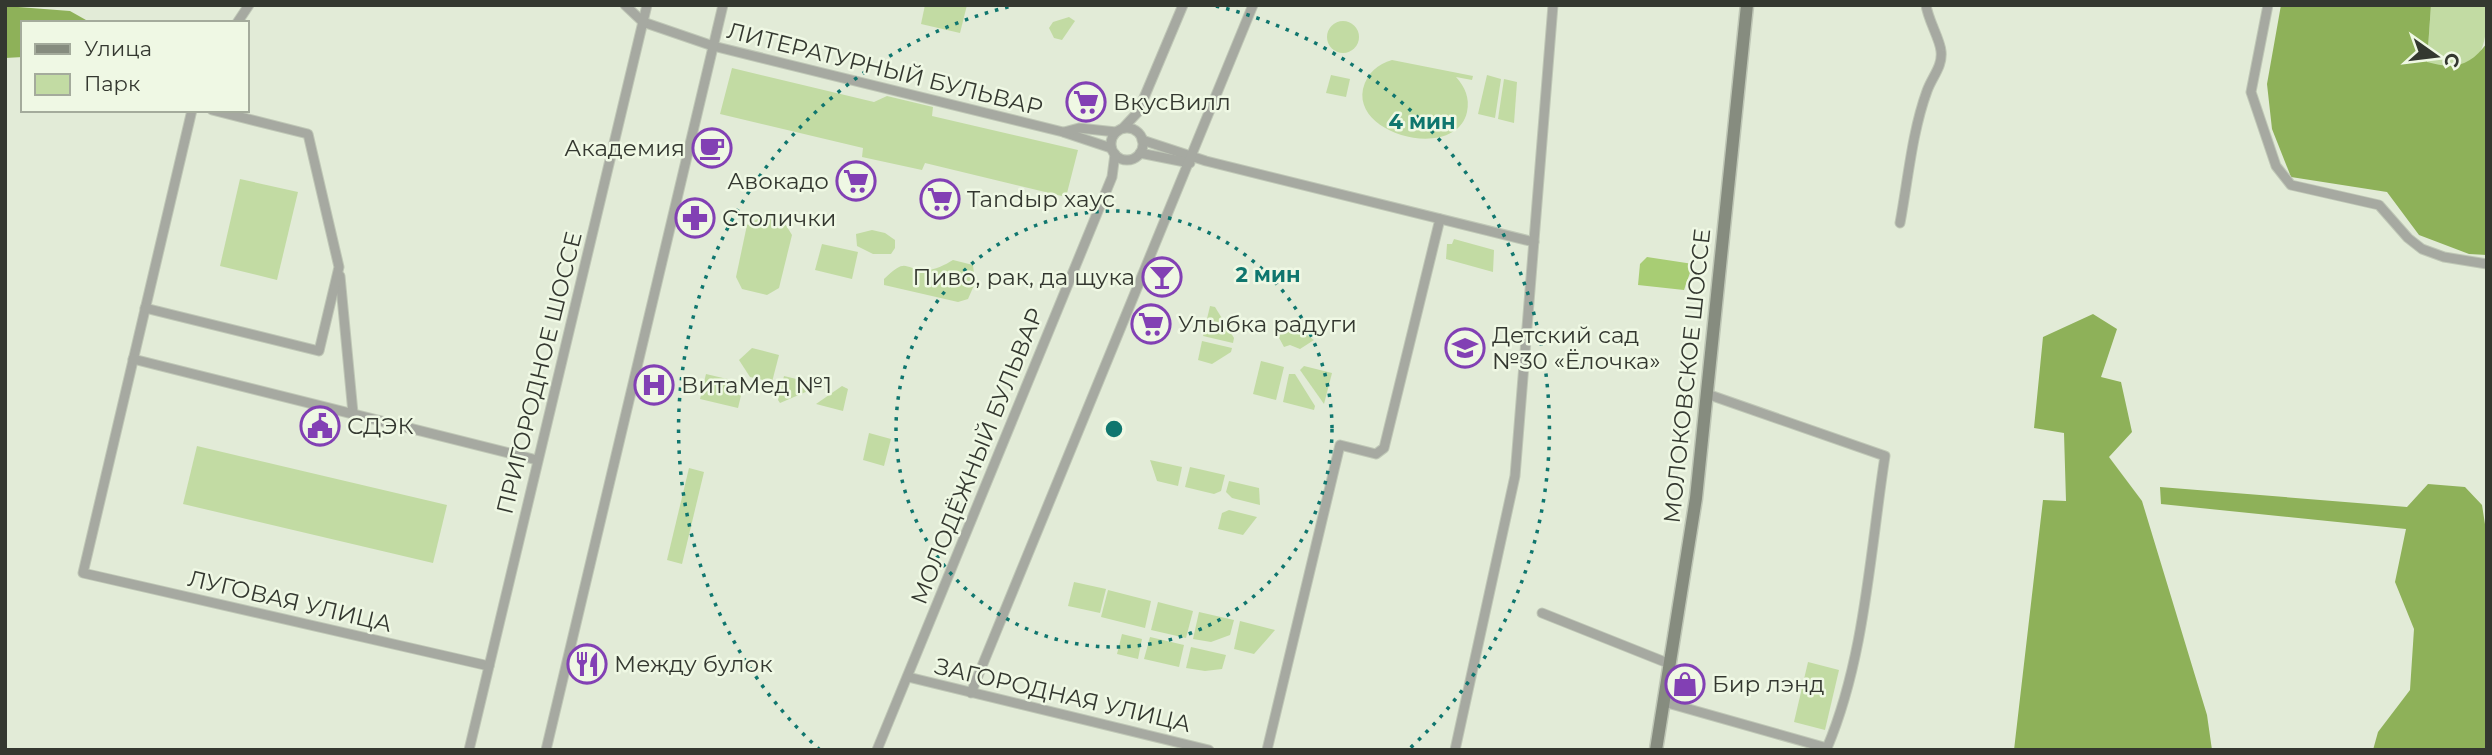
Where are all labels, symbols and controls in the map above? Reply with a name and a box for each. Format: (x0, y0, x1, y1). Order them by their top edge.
street label: ЛИТЕРАТУРНЫЙ БУЛЬВАР (724, 16, 1046, 122)
legend (21, 21, 248, 112)
north arrow (2401, 21, 2471, 91)
text: Улица (84, 36, 152, 61)
text: С (2439, 51, 2465, 70)
text: Парк (84, 71, 140, 96)
supermarket icon: ВкусВилл (1065, 81, 1107, 123)
place label: ВкусВилл (1113, 88, 1231, 116)
text: 4 мин (1388, 109, 1456, 134)
cafe icon: Академия (691, 127, 733, 169)
place label: Академия (564, 134, 685, 162)
supermarket icon: Авокадо (835, 160, 877, 202)
place label: Авокадо (727, 167, 829, 195)
supermarket icon: Tandыр хаус (919, 178, 961, 220)
place label: Tandыр хаус (967, 185, 1115, 213)
pharmacy icon: Столички (674, 197, 716, 239)
place label: Столички (722, 204, 836, 232)
street label: МОЛОКОВСКОЕ ШОССЕ (1658, 227, 1716, 525)
street label: ПРИГОРОДНОЕ ШОССЕ (490, 229, 588, 517)
bar icon: Пиво, рак, да щука (1141, 256, 1183, 298)
text: 2 мин (1236, 262, 1300, 287)
place label: Пиво, рак, да щука (913, 263, 1135, 291)
supermarket icon: Улыбка радуги (1130, 303, 1172, 345)
street label: МОЛОДЁЖНЫЙ БУЛЬВАР (905, 304, 1049, 608)
place label: Улыбка радуги (1178, 310, 1357, 338)
place label: Детский сад №30 «Ёлочка» (1492, 321, 1660, 375)
school or university icon: Детский сад №30 «Ёлочка» (1444, 327, 1486, 369)
hospital icon: ВитаМед №1 (633, 364, 675, 406)
place label: ВитаМед №1 (681, 371, 832, 399)
public building icon: СДЭК (299, 405, 341, 447)
place label: СДЭК (347, 412, 414, 440)
centre of rings (1102, 417, 1126, 441)
street label: ЛУГОВАЯ УЛИЦА (185, 564, 395, 638)
restaurant icon: Между булок (566, 643, 608, 685)
place label: Между булок (614, 650, 773, 678)
street label: ЗАГОРОДНАЯ УЛИЦА (932, 652, 1194, 738)
shop icon: Бир лэнд (1664, 663, 1706, 705)
place label: Бир лэнд (1712, 670, 1825, 698)

